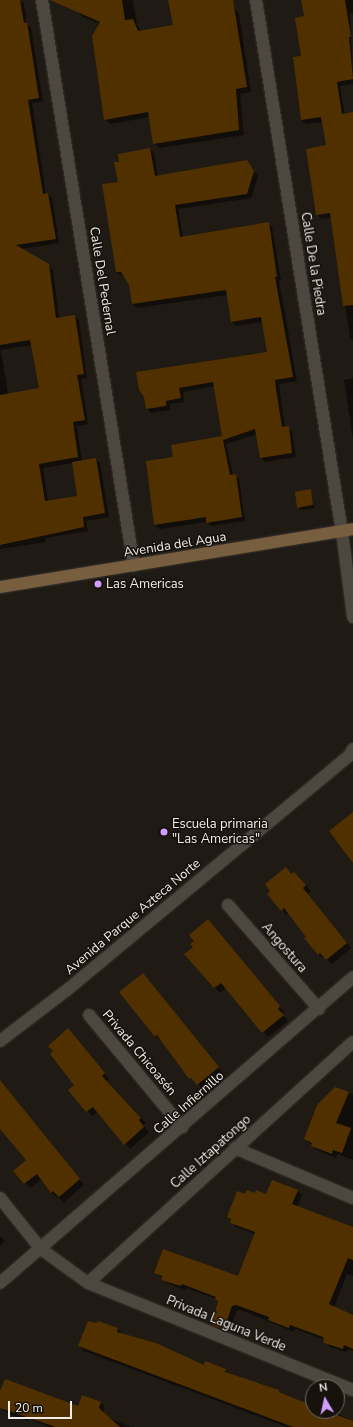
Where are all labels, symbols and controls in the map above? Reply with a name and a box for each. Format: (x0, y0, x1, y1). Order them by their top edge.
street label: Calle De la Piedra (297, 211, 329, 317)
street label: Calle Del Pedernal (86, 226, 118, 336)
street label: Avenida del Agua (123, 529, 227, 561)
place label: Las Americas (106, 576, 184, 592)
marker: Las Americas (93, 579, 103, 589)
place label: Escuela primaria "Las Americas" (172, 817, 268, 848)
marker: Escuela primaria "Las Americas" (159, 827, 169, 837)
street label: Avenida Parque Azteca Norte (62, 856, 204, 978)
street label: Angostura (258, 920, 310, 976)
street label: Privada Chicoasén (99, 1007, 179, 1099)
street label: Calle Infiernillo (151, 1068, 227, 1138)
street label: Calle Iztapatongo (168, 1112, 254, 1192)
street label: Privada Laguna Verde (164, 1293, 288, 1355)
north arrow (305, 1379, 345, 1419)
text: N (318, 1380, 328, 1396)
scale bar (10, 1393, 74, 1419)
text: 20 m (15, 1400, 43, 1416)

